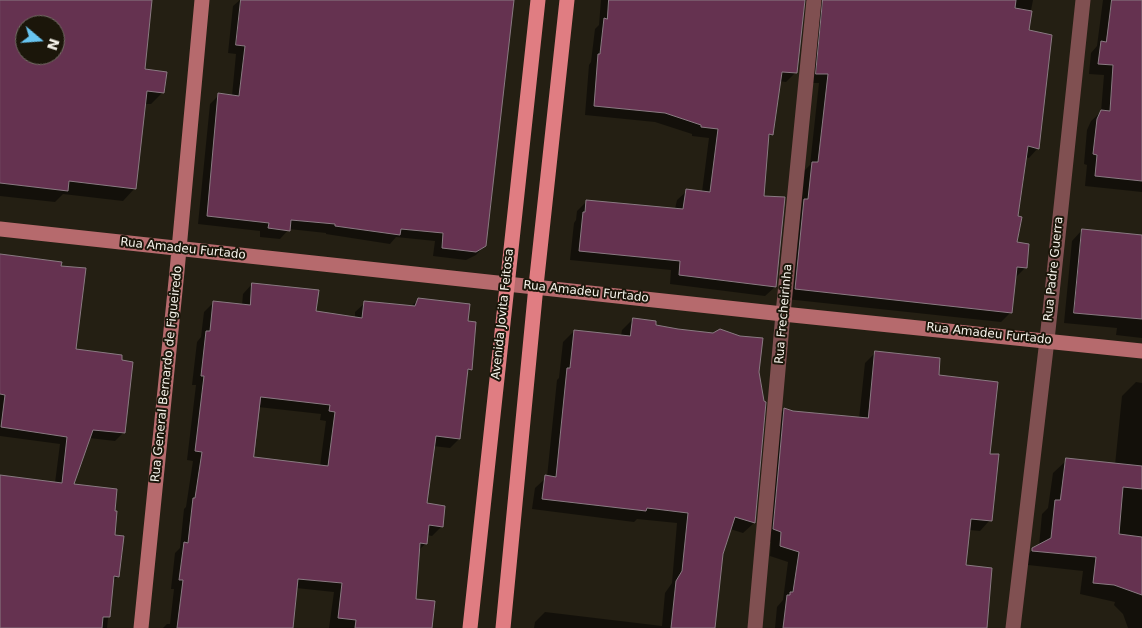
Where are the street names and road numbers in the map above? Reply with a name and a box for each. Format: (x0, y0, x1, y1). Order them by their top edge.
street label: Rua Padre Guerra (1041, 216, 1067, 322)
street label: Rua Amadeu Furtado (120, 235, 246, 263)
street label: Avenida Jovita Feitosa (489, 248, 517, 380)
street label: Rua Frecheirinha (772, 263, 796, 365)
street label: Rua General Bernardo de Figueiredo (148, 265, 186, 483)
street label: Rua Amadeu Furtado (523, 278, 649, 306)
street label: Rua Amadeu Furtado (926, 320, 1052, 348)

